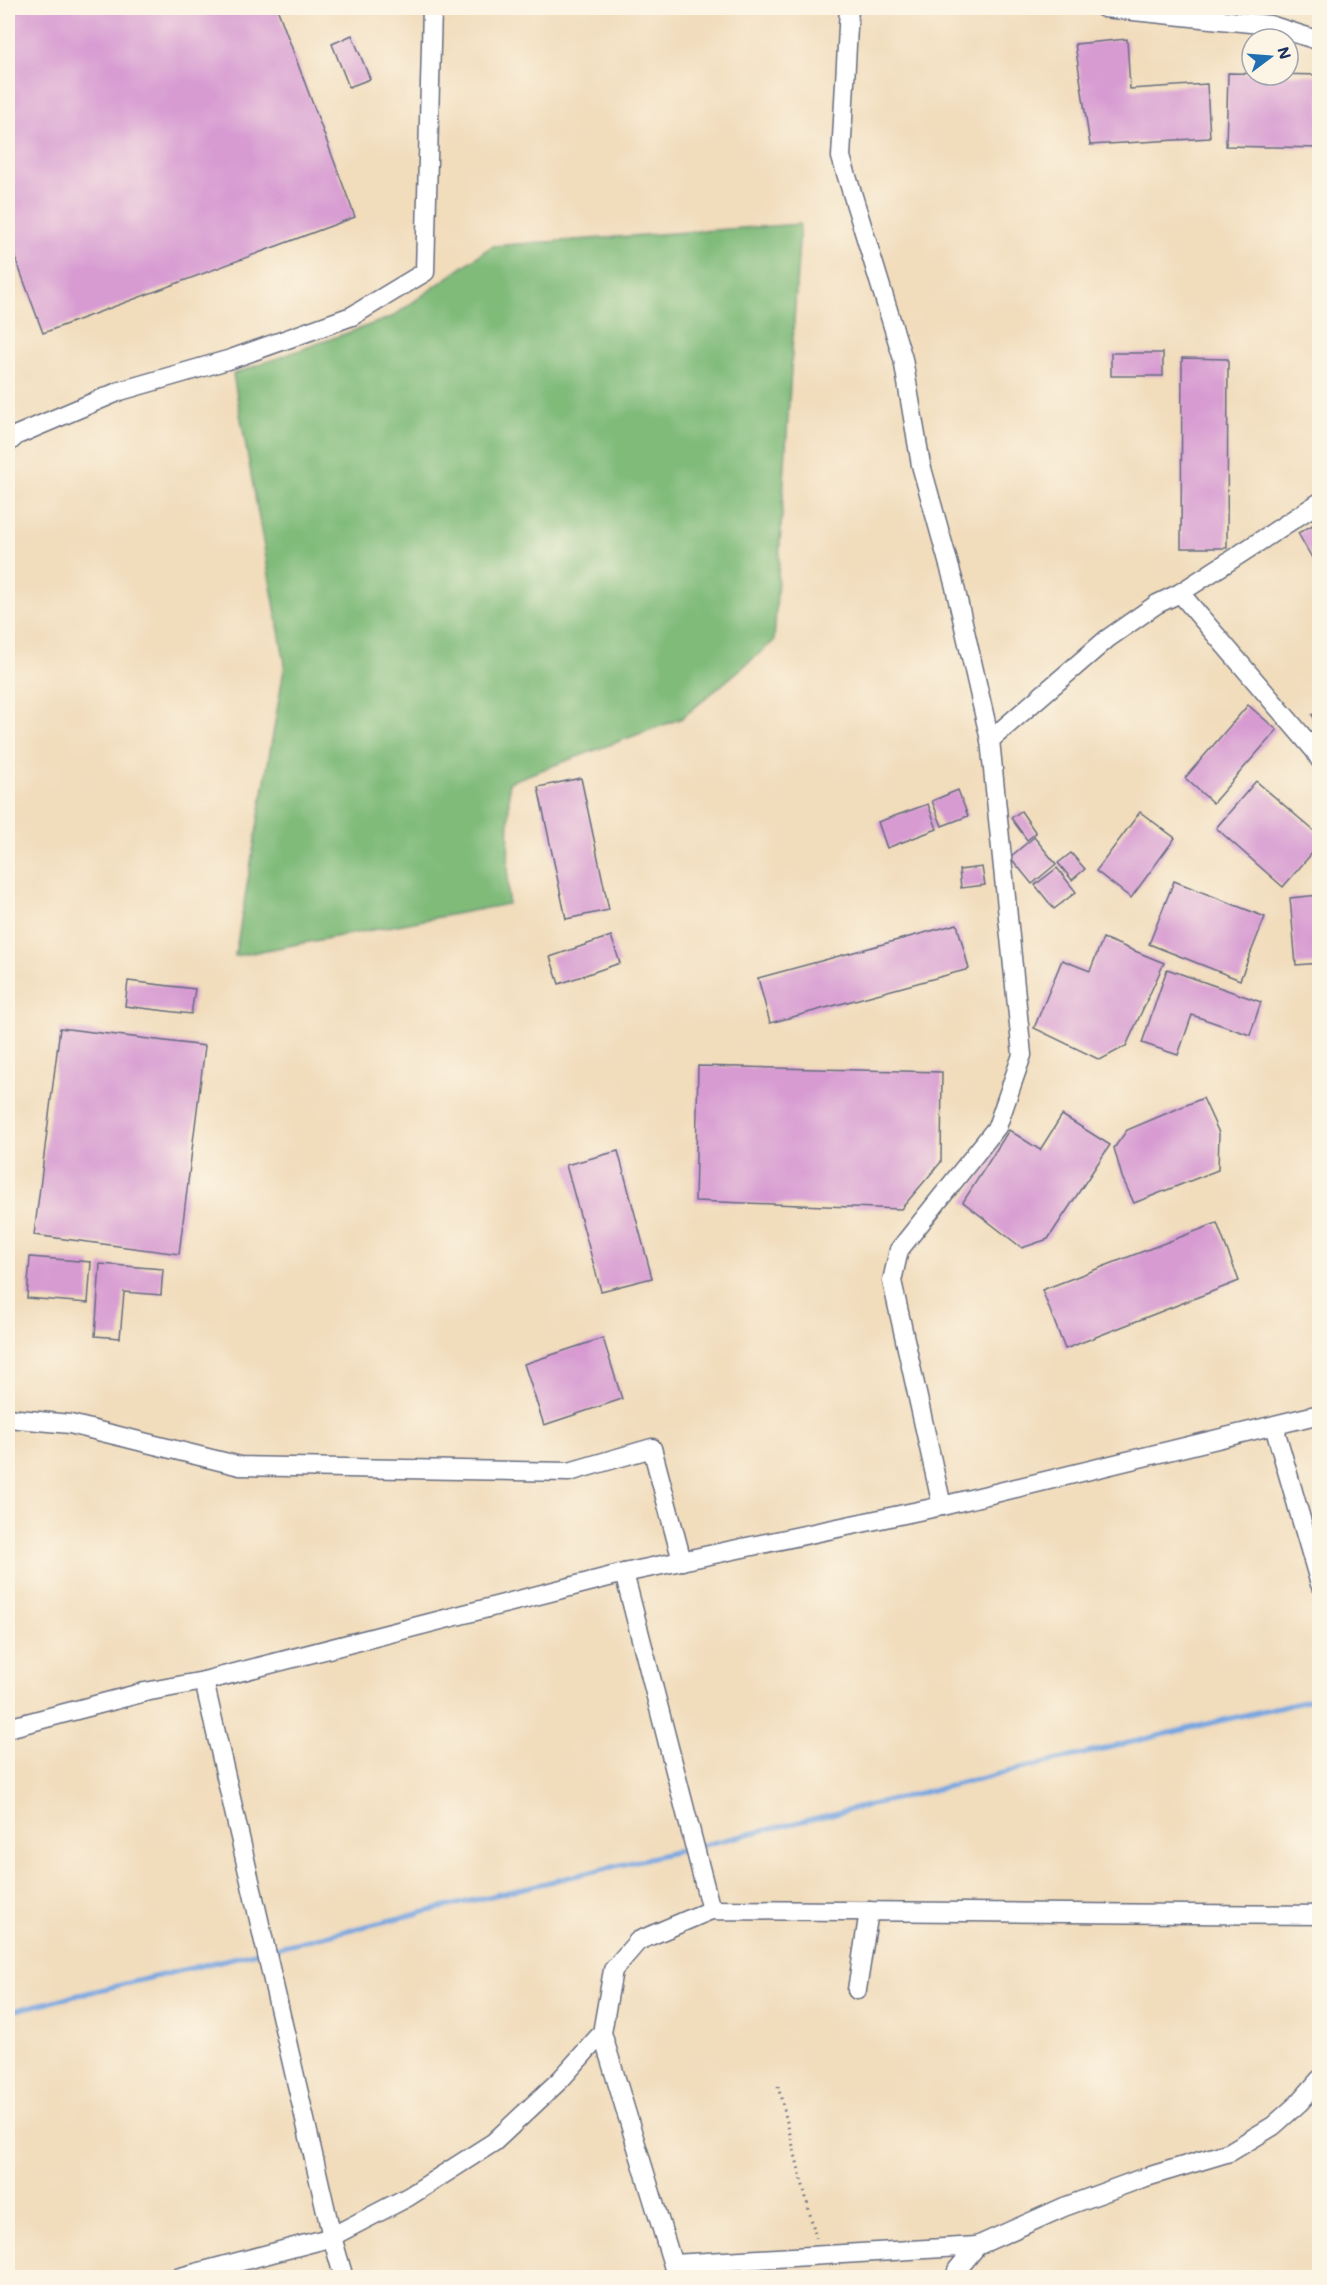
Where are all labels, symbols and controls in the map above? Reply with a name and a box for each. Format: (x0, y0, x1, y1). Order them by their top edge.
north arrow (1240, 27, 1300, 87)
text: N (1273, 44, 1297, 61)

